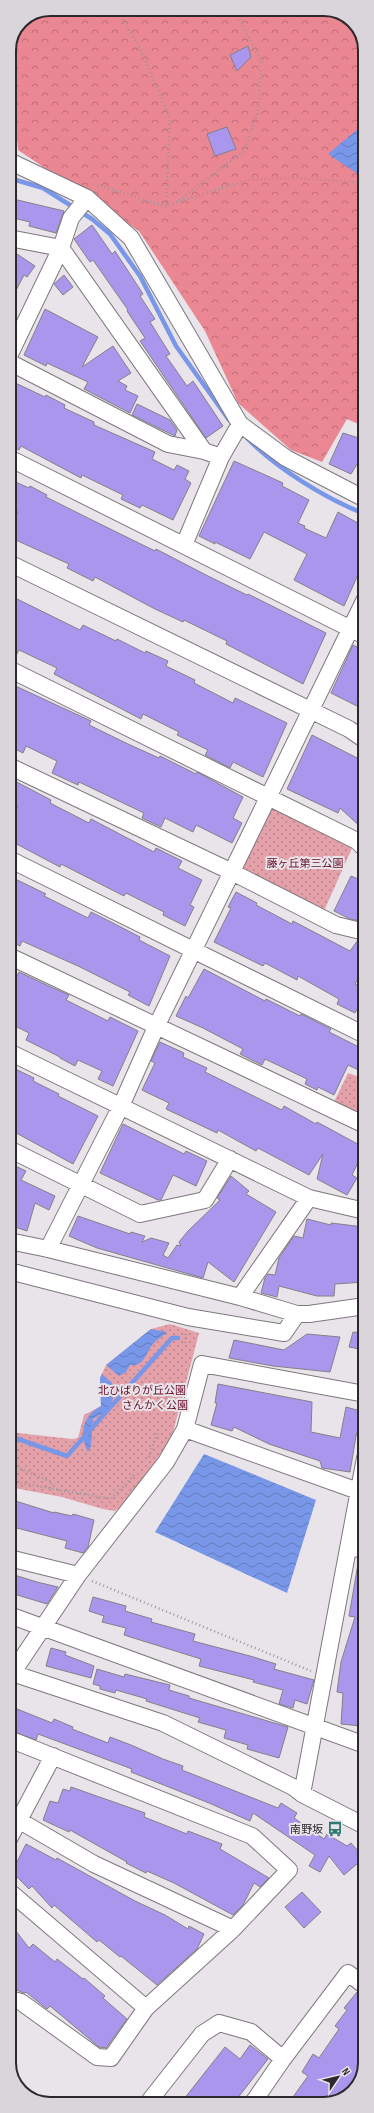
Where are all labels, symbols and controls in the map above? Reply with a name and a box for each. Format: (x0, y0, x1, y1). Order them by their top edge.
park label: 藤ヶ丘第三公園 (267, 857, 344, 870)
park label: 北ひばりが丘公園 (98, 1384, 186, 1397)
park label: さんかく公園 (122, 1399, 188, 1412)
bus stop icon: 南野坂 (326, 1820, 344, 1838)
place label: 南野坂 (290, 1823, 323, 1836)
north arrow (318, 2057, 358, 2097)
text: N (339, 2065, 353, 2078)

